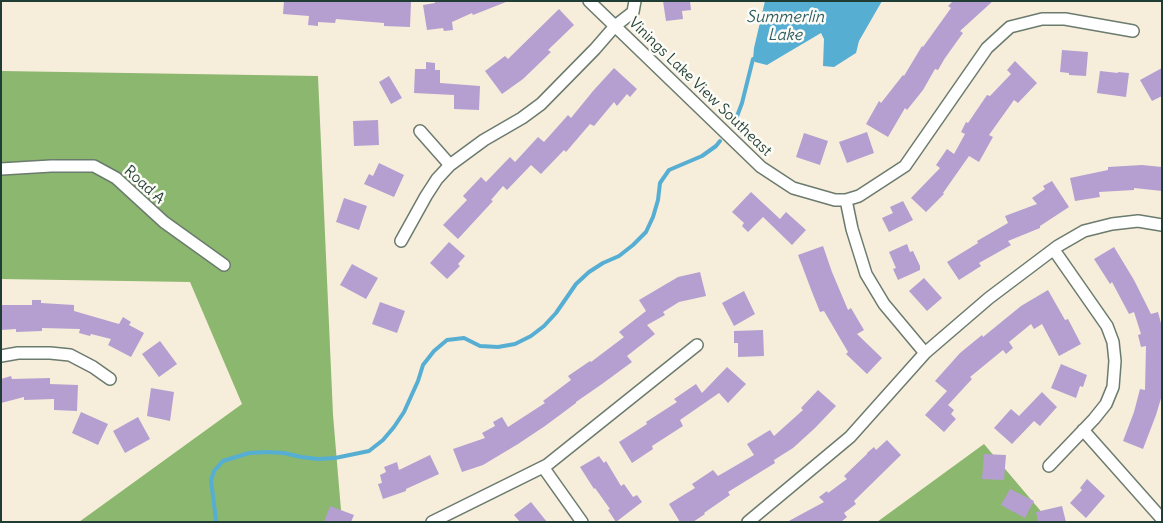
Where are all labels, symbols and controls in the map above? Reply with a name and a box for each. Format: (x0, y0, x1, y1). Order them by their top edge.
water label: Summerlin Lake (746, 7, 824, 45)
street label: Vinings Lake View Southeast (625, 14, 775, 160)
street label: Road A (120, 162, 168, 208)

